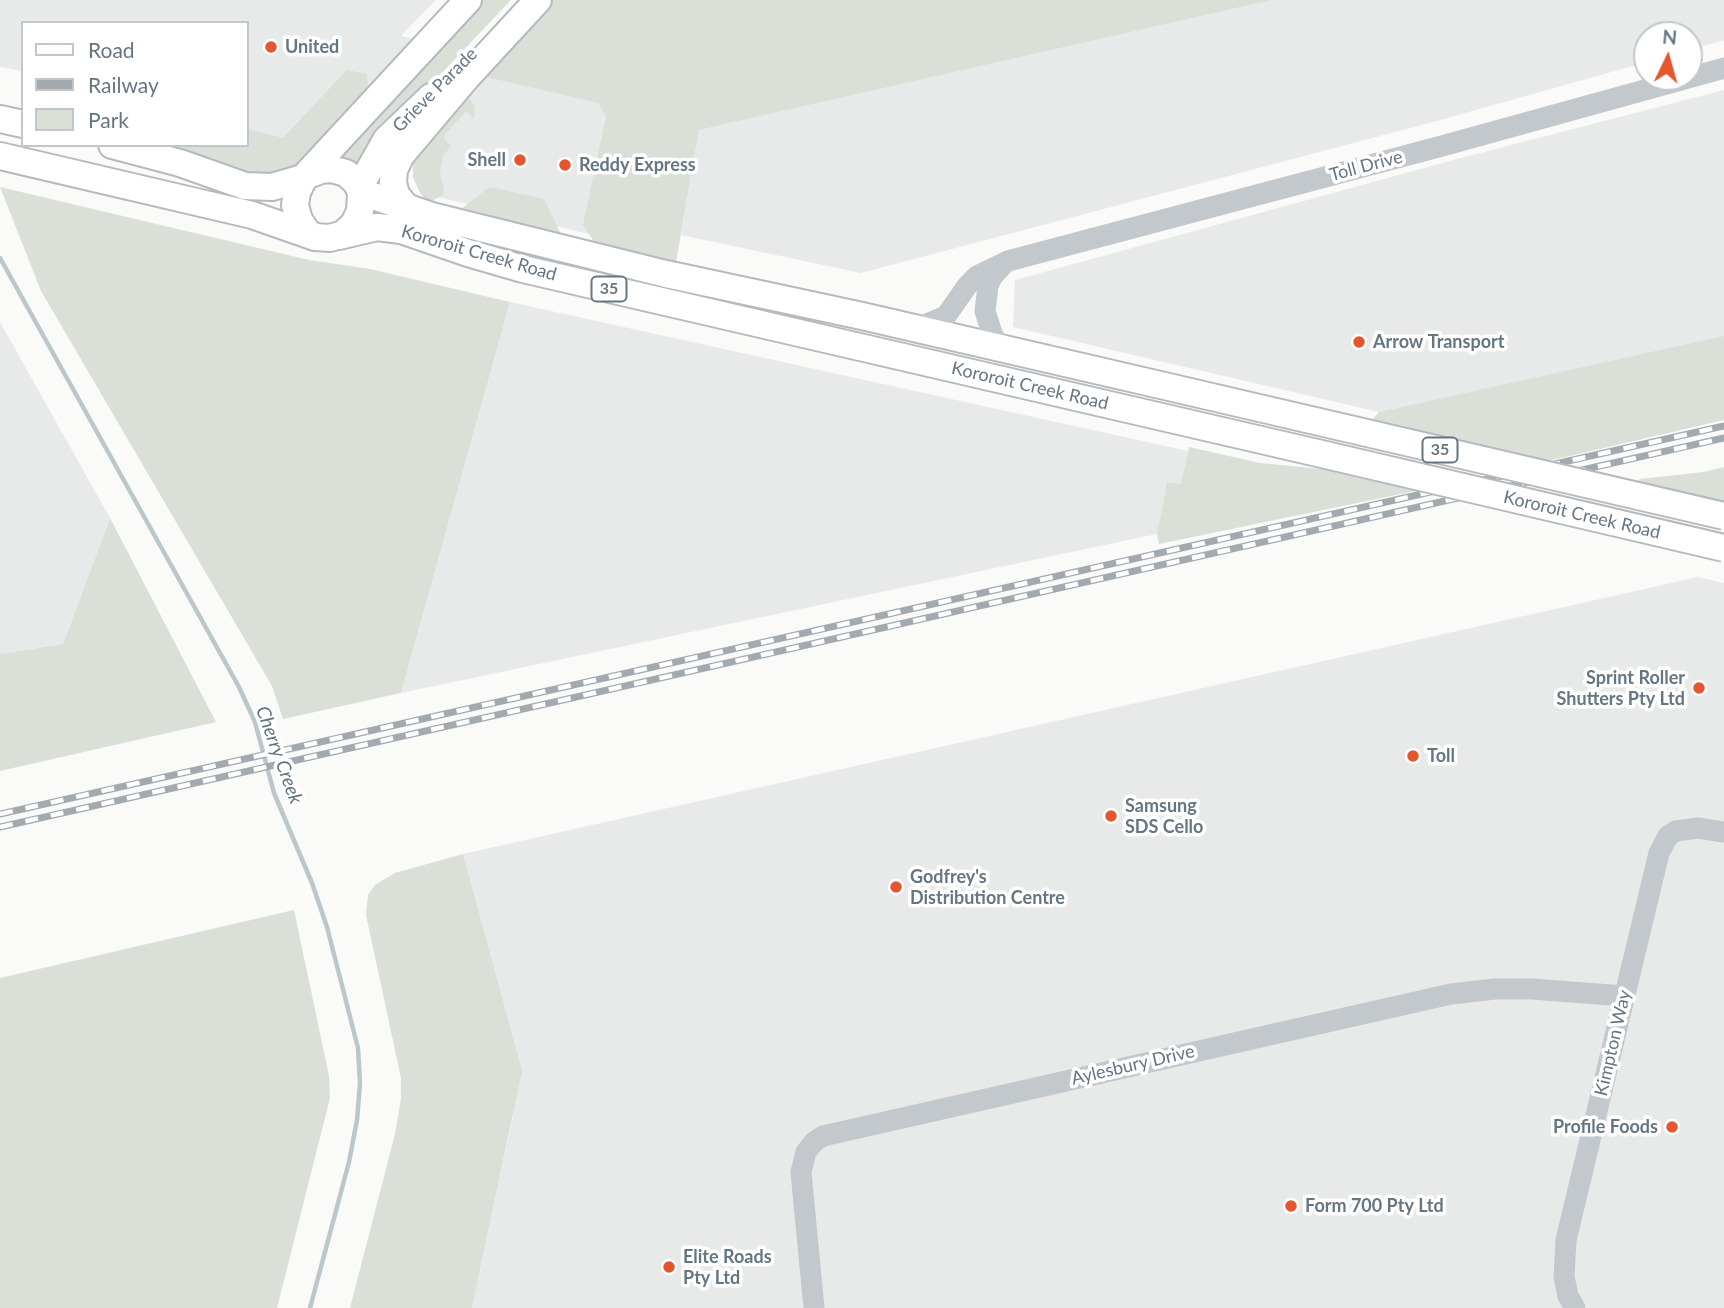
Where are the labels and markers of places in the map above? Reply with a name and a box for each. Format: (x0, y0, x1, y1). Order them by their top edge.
place label: United (285, 36, 339, 58)
marker: United (263, 39, 279, 55)
place label: Shell (468, 149, 506, 171)
marker: Shell (512, 152, 528, 168)
place label: Reddy Express (579, 154, 696, 176)
marker: Reddy Express (557, 157, 573, 173)
place label: Arrow Transport (1373, 331, 1504, 353)
marker: Arrow Transport (1351, 334, 1367, 350)
place label: Sprint Roller Shutters Pty Ltd (1557, 667, 1685, 710)
marker: Sprint Roller Shutters Pty Ltd (1691, 680, 1707, 696)
place label: Toll (1427, 745, 1455, 767)
marker: Toll (1405, 748, 1421, 764)
place label: Samsung SDS Cello (1125, 795, 1203, 838)
marker: Samsung SDS Cello (1103, 808, 1119, 824)
place label: Godfrey's Distribution Centre (910, 866, 1065, 908)
marker: Godfrey's Distribution Centre (888, 879, 904, 895)
place label: Profile Foods (1553, 1116, 1658, 1138)
marker: Profile Foods (1664, 1119, 1680, 1135)
place label: Form 700 Pty Ltd (1305, 1195, 1444, 1217)
marker: Form 700 Pty Ltd (1283, 1198, 1299, 1214)
place label: Elite Roads Pty Ltd (683, 1246, 772, 1288)
marker: Elite Roads Pty Ltd (661, 1259, 677, 1275)

